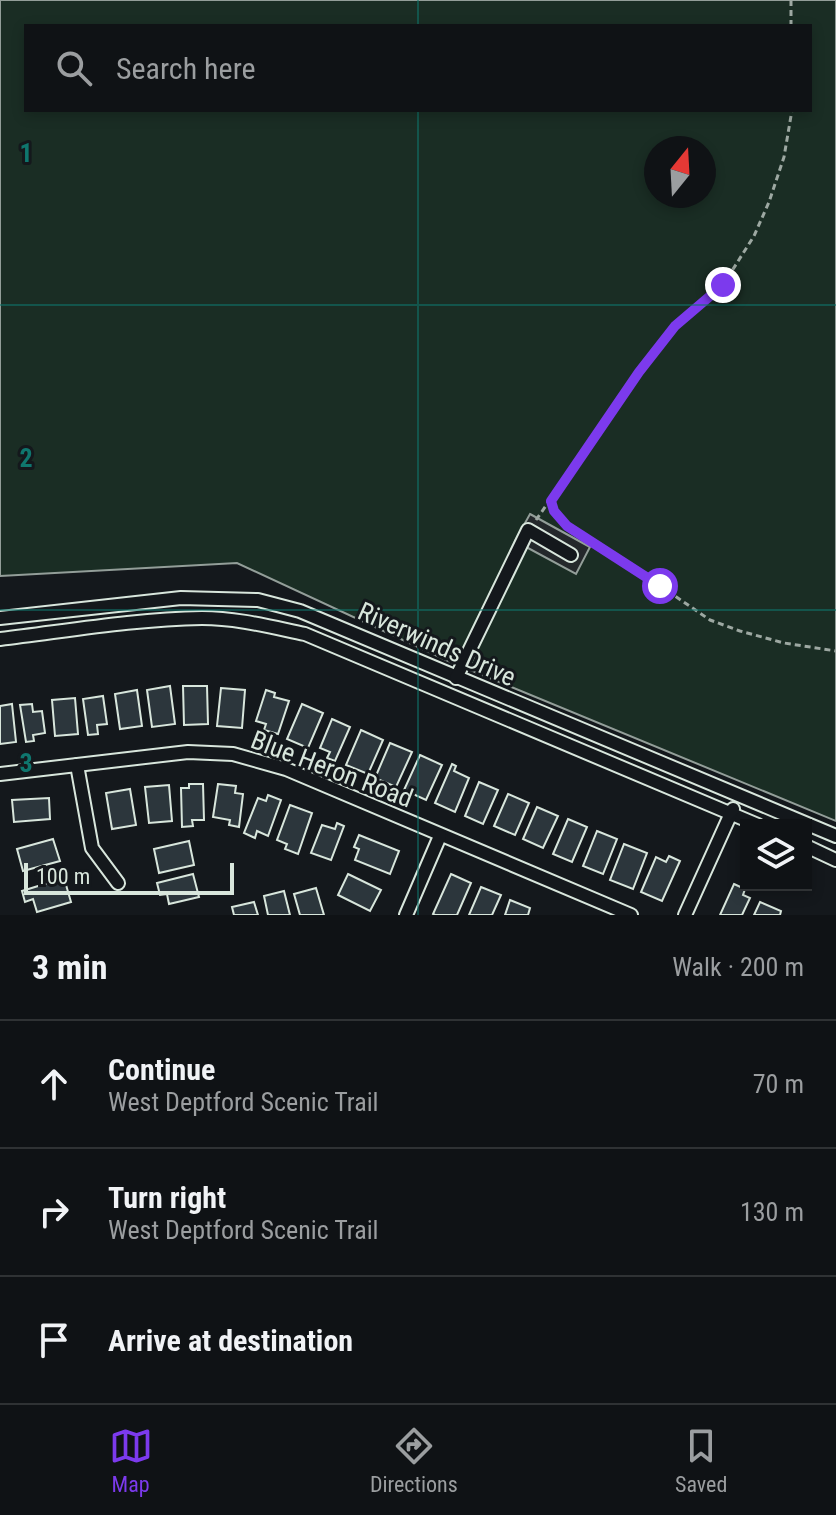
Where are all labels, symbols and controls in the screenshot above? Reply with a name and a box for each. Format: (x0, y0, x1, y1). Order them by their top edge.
search box (24, 24, 812, 112)
icon: search (52, 46, 96, 90)
text: Search here (116, 51, 256, 86)
north arrow (644, 136, 716, 208)
text: 1 (19, 138, 33, 168)
route end (705, 267, 741, 303)
text: 2 (19, 443, 33, 473)
route start (642, 568, 678, 604)
street label: Riverwinds Drive (354, 596, 520, 692)
street label: Blue Heron Road (247, 724, 417, 814)
text: 3 (19, 748, 33, 778)
map controls (740, 819, 812, 891)
button: layers (740, 819, 812, 891)
scale bar (24, 859, 234, 895)
text: 100 m (36, 864, 90, 889)
text: 3 min (32, 947, 108, 987)
text: Walk · 200 m (672, 952, 804, 982)
text: Continue (108, 1052, 215, 1087)
icon: ahead (32, 1062, 76, 1106)
text: 70 m (753, 1069, 804, 1099)
text: West Deptford Scenic Trail (108, 1087, 379, 1117)
text: Turn right (108, 1180, 226, 1215)
icon: right (32, 1190, 76, 1234)
text: 130 m (740, 1197, 804, 1227)
text: West Deptford Scenic Trail (108, 1215, 379, 1245)
icon: arrive (32, 1318, 76, 1362)
text: Arrive at destination (108, 1323, 353, 1358)
tab: Map (109, 1424, 153, 1497)
tab: Directions (370, 1424, 458, 1497)
tab: Saved (675, 1424, 727, 1497)

